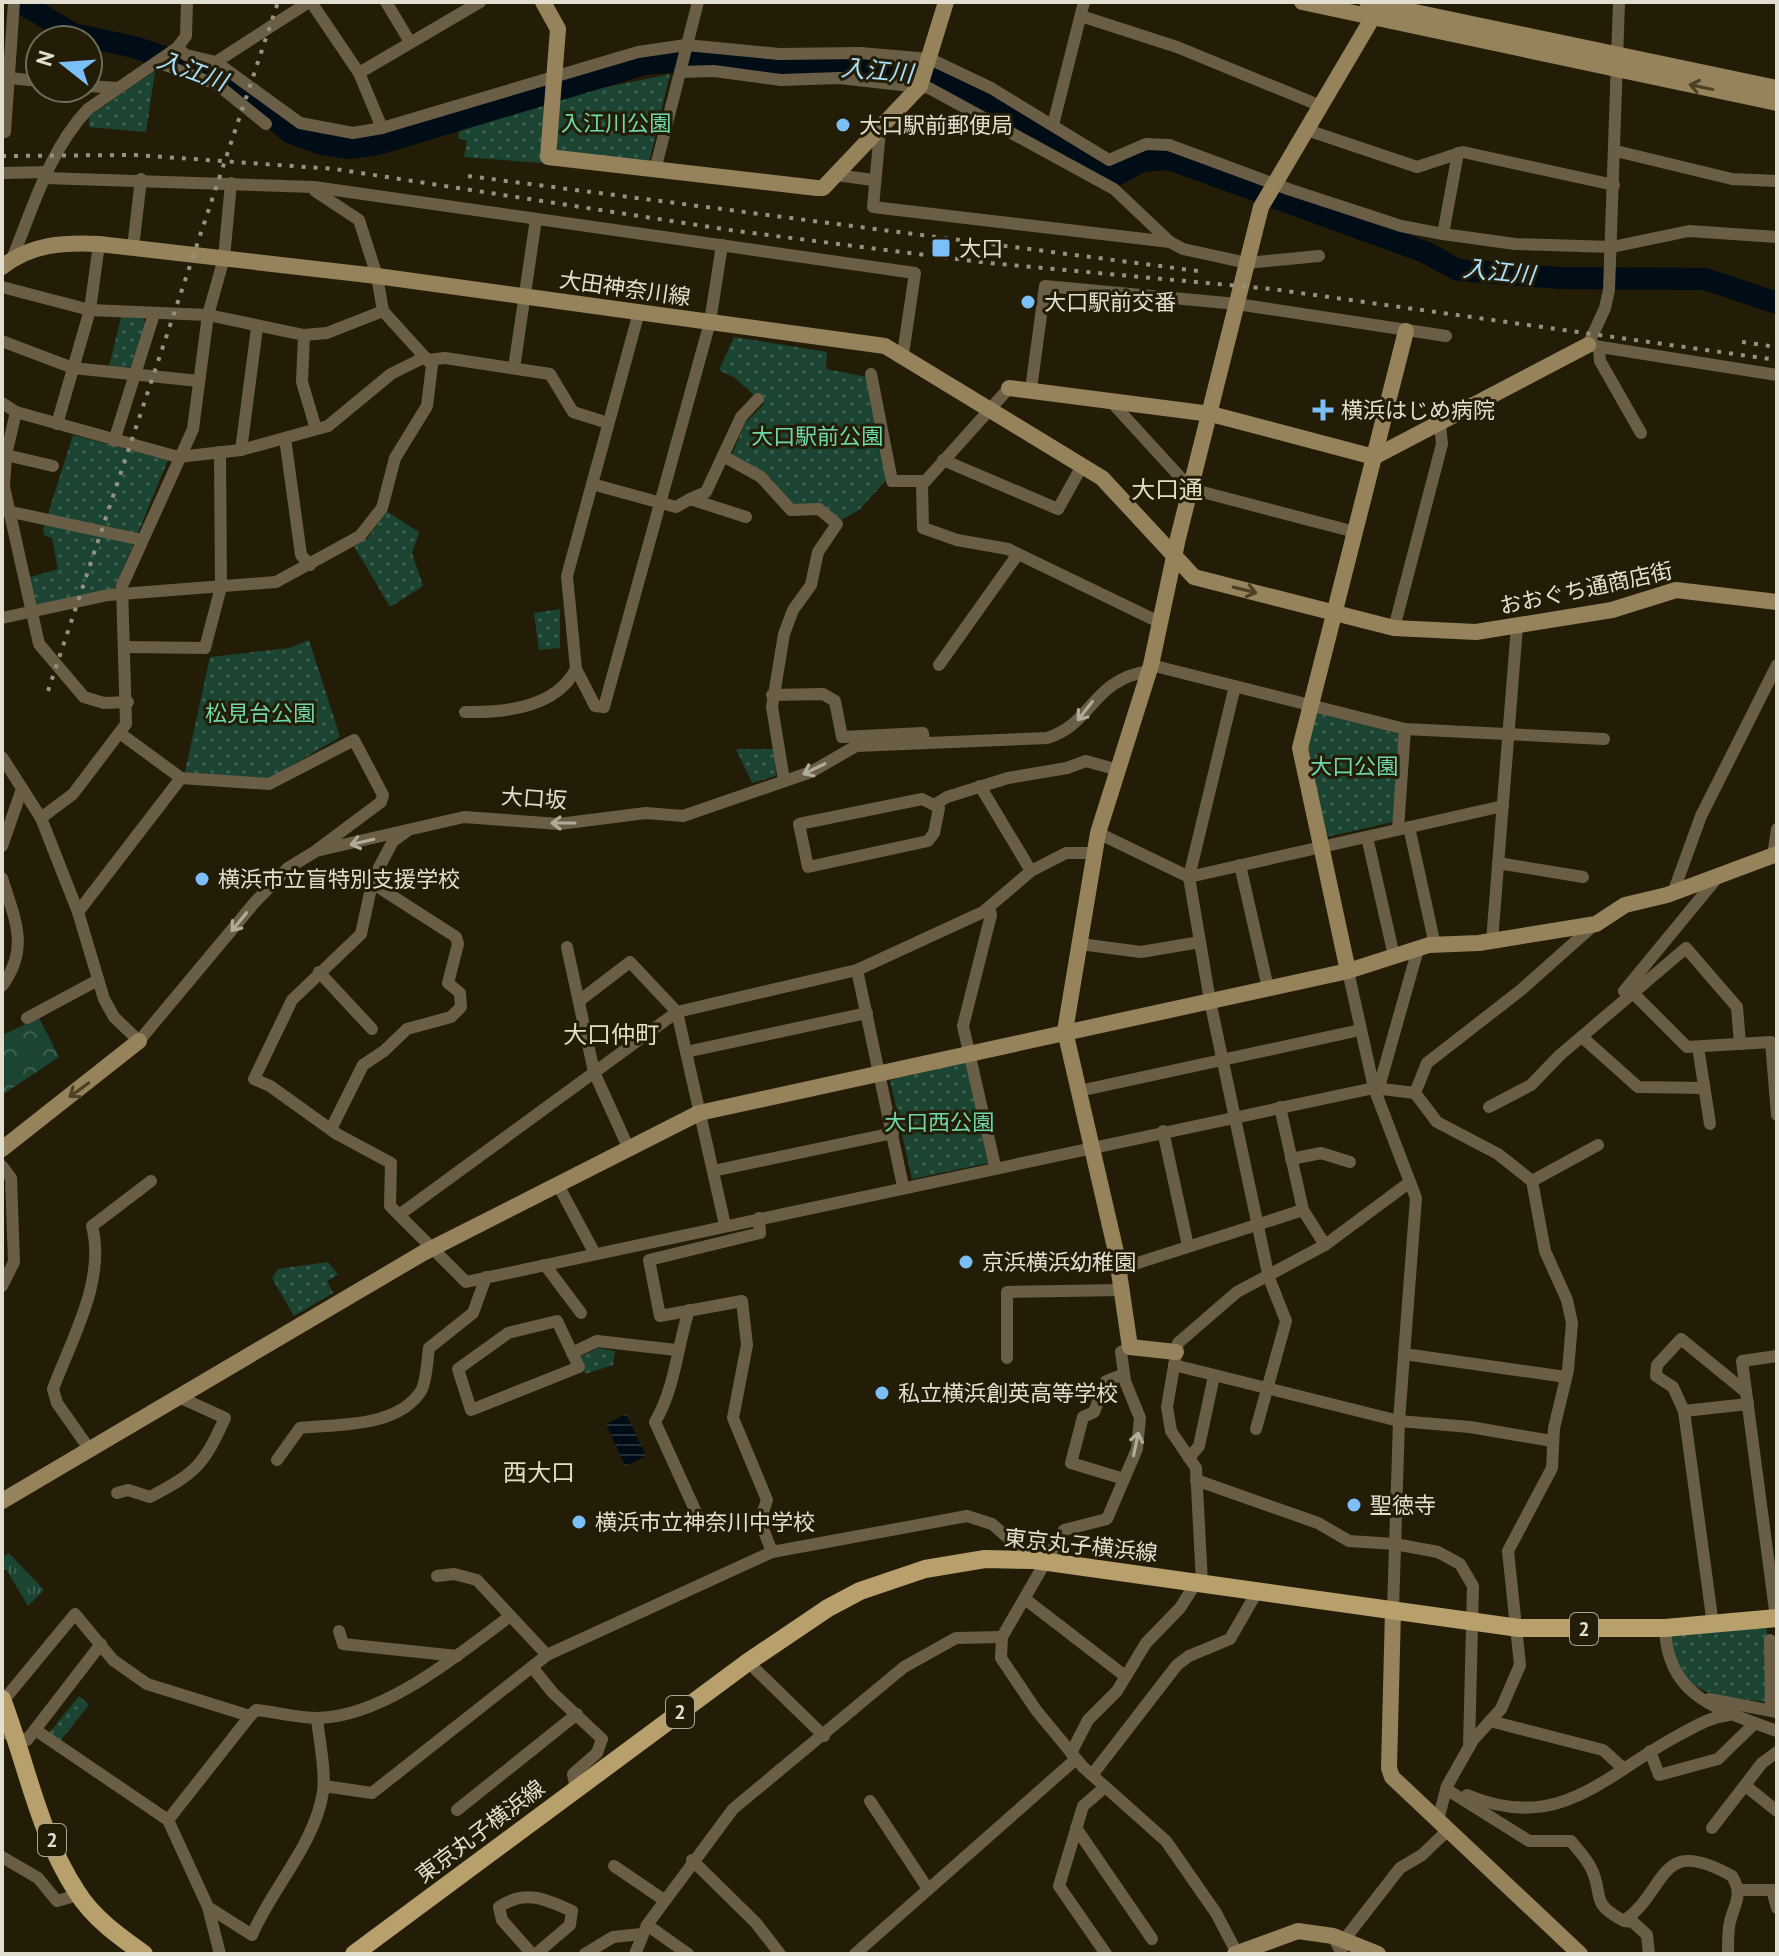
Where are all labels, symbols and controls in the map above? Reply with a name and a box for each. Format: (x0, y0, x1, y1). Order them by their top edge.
north arrow (24, 24, 104, 104)
water label: 入江川 (153, 44, 234, 98)
text: N (29, 47, 60, 69)
water label: 入江川 (840, 52, 917, 89)
one-way arrow (1688, 79, 1714, 94)
park label: 入江川公園 (561, 109, 671, 137)
place label: 大口駅前郵便局 (859, 111, 1013, 139)
marker: 大口駅前郵便局 (834, 116, 852, 134)
place label: 大口 (959, 234, 1003, 262)
marker: 大口 (930, 237, 952, 259)
water label: 入江川 (1462, 252, 1539, 291)
street label: 大田神奈川線 (558, 265, 692, 311)
place label: 大口駅前交番 (1044, 288, 1176, 316)
marker: 大口駅前交番 (1019, 293, 1037, 311)
place label: 横浜はじめ病院 (1341, 396, 1495, 424)
marker: 横浜はじめ病院 (1312, 399, 1334, 421)
park label: 大口駅前公園 (751, 422, 883, 450)
district label: 大口通 (1131, 474, 1203, 505)
street label: おおぐち通商店街 (1497, 556, 1675, 620)
one-way arrow (1232, 583, 1257, 598)
park label: 松見台公園 (205, 699, 315, 727)
one-way arrow (1076, 700, 1093, 721)
park label: 大口公園 (1310, 752, 1398, 780)
one-way arrow (802, 762, 826, 777)
street label: 大口坂 (500, 782, 568, 814)
one-way arrow (550, 815, 577, 831)
one-way arrow (349, 835, 375, 850)
place label: 横浜市立盲特別支援学校 (218, 865, 460, 893)
marker: 横浜市立盲特別支援学校 (193, 870, 211, 888)
one-way arrow (230, 911, 248, 932)
district label: 大口仲町 (563, 1019, 659, 1050)
one-way arrow (68, 1081, 90, 1098)
park label: 大口西公園 (884, 1108, 994, 1136)
place label: 京浜横浜幼稚園 (982, 1248, 1136, 1276)
marker: 京浜横浜幼稚園 (957, 1253, 975, 1271)
place label: 私立横浜創英高等学校 (898, 1379, 1118, 1407)
marker: 私立横浜創英高等学校 (873, 1384, 891, 1402)
one-way arrow (1129, 1432, 1144, 1458)
district label: 西大口 (503, 1457, 575, 1488)
place label: 聖徳寺 (1370, 1491, 1436, 1519)
marker: 聖徳寺 (1345, 1496, 1363, 1514)
place label: 横浜市立神奈川中学校 (595, 1508, 815, 1536)
marker: 横浜市立神奈川中学校 (570, 1513, 588, 1531)
street label: 東京丸子横浜線 (1003, 1523, 1159, 1567)
road number: 2 (1570, 1613, 1598, 1645)
road number: 2 (666, 1696, 694, 1728)
street label: 東京丸子横浜線 (410, 1773, 550, 1889)
road number: 2 (38, 1824, 66, 1856)

